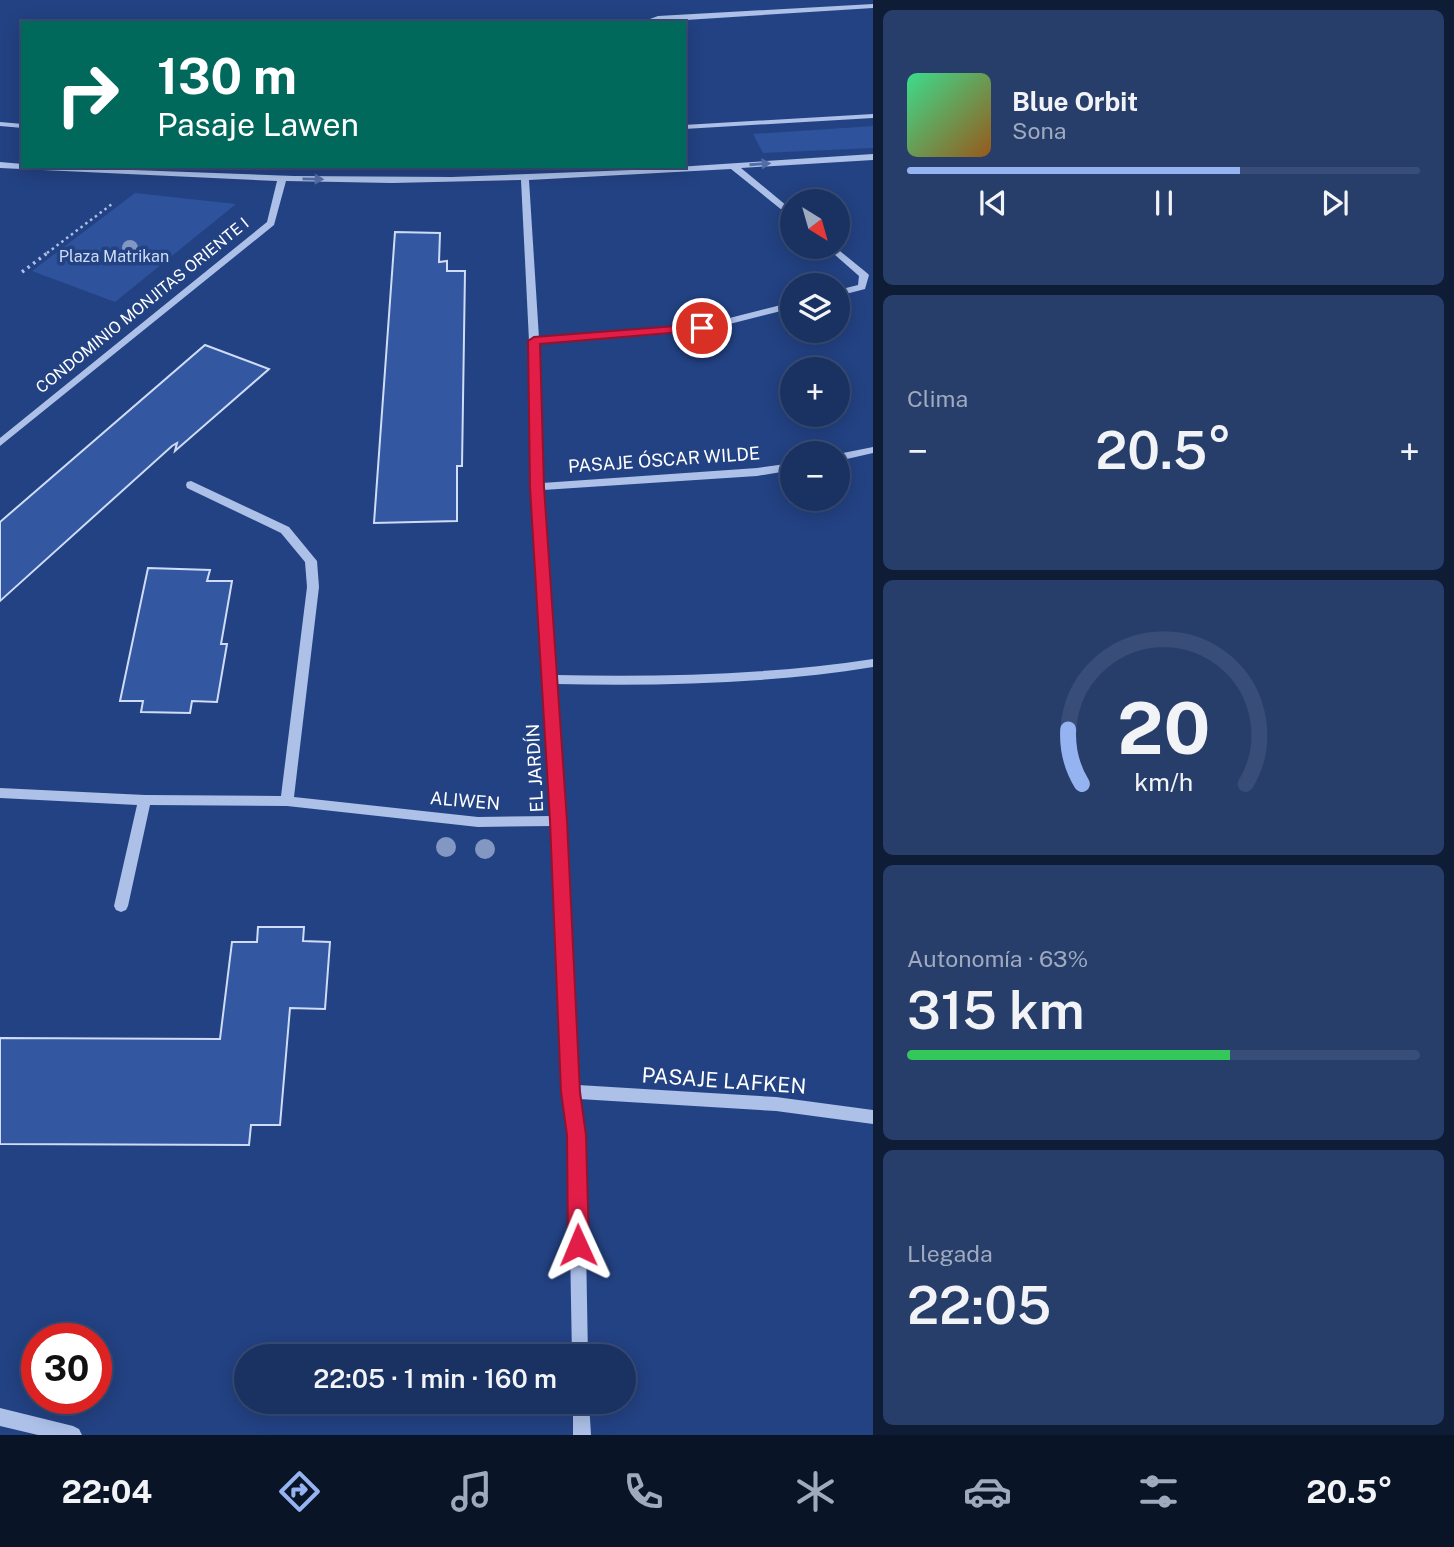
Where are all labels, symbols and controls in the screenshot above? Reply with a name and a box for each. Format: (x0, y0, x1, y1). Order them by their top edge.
text: 130 m (157, 47, 297, 105)
icon: right (42, 49, 133, 140)
text: Blue Orbit (1012, 86, 1138, 117)
text: Pasaje Lawen (157, 106, 359, 143)
text: Sona (1012, 117, 1066, 144)
one-way arrow (750, 158, 772, 169)
one-way arrow (302, 174, 324, 185)
icon: previous (974, 184, 1012, 222)
icon: pause (1145, 184, 1183, 222)
icon: next (1316, 184, 1354, 222)
north arrow (780, 189, 850, 259)
map controls (780, 189, 850, 511)
street label: CONDOMINIO MONJITAS ORIENTE I (32, 214, 252, 397)
park label: Plaza Matrikan (59, 247, 169, 266)
button: layers (780, 273, 850, 343)
pin (672, 298, 732, 358)
icon: arrive (683, 309, 721, 347)
button: + (780, 357, 850, 427)
text: Clima (907, 385, 968, 412)
text: 20.5° (1095, 420, 1232, 481)
text: − (907, 429, 928, 474)
text: + (1399, 429, 1420, 474)
street label: PASAJE ÓSCAR WILDE (567, 441, 761, 477)
button: − (780, 441, 850, 511)
text: 20 (1117, 685, 1210, 770)
street label: EL JARDÍN (521, 723, 547, 813)
text: km/h (1134, 766, 1193, 796)
street label: ALIWEN (429, 787, 501, 814)
text: Autonomía · 63% (907, 945, 1088, 972)
text: 315 km (907, 980, 1084, 1041)
street label: PASAJE LAFKEN (641, 1062, 807, 1099)
position arrow (541, 1208, 615, 1282)
text: Llegada (907, 1240, 993, 1267)
text: 22:05 (907, 1275, 1051, 1336)
speed limit sign: 30 (21, 1323, 112, 1414)
text: 22:05 · 1 min · 160 m (313, 1363, 557, 1394)
icon: directions (275, 1467, 324, 1516)
icon: music (447, 1467, 496, 1516)
icon: phone (619, 1467, 668, 1516)
icon: climate (791, 1467, 840, 1516)
icon: car (963, 1467, 1012, 1516)
icon: filters (1134, 1467, 1183, 1516)
text: 22:04 (61, 1473, 152, 1510)
text: 20.5° (1306, 1473, 1393, 1510)

